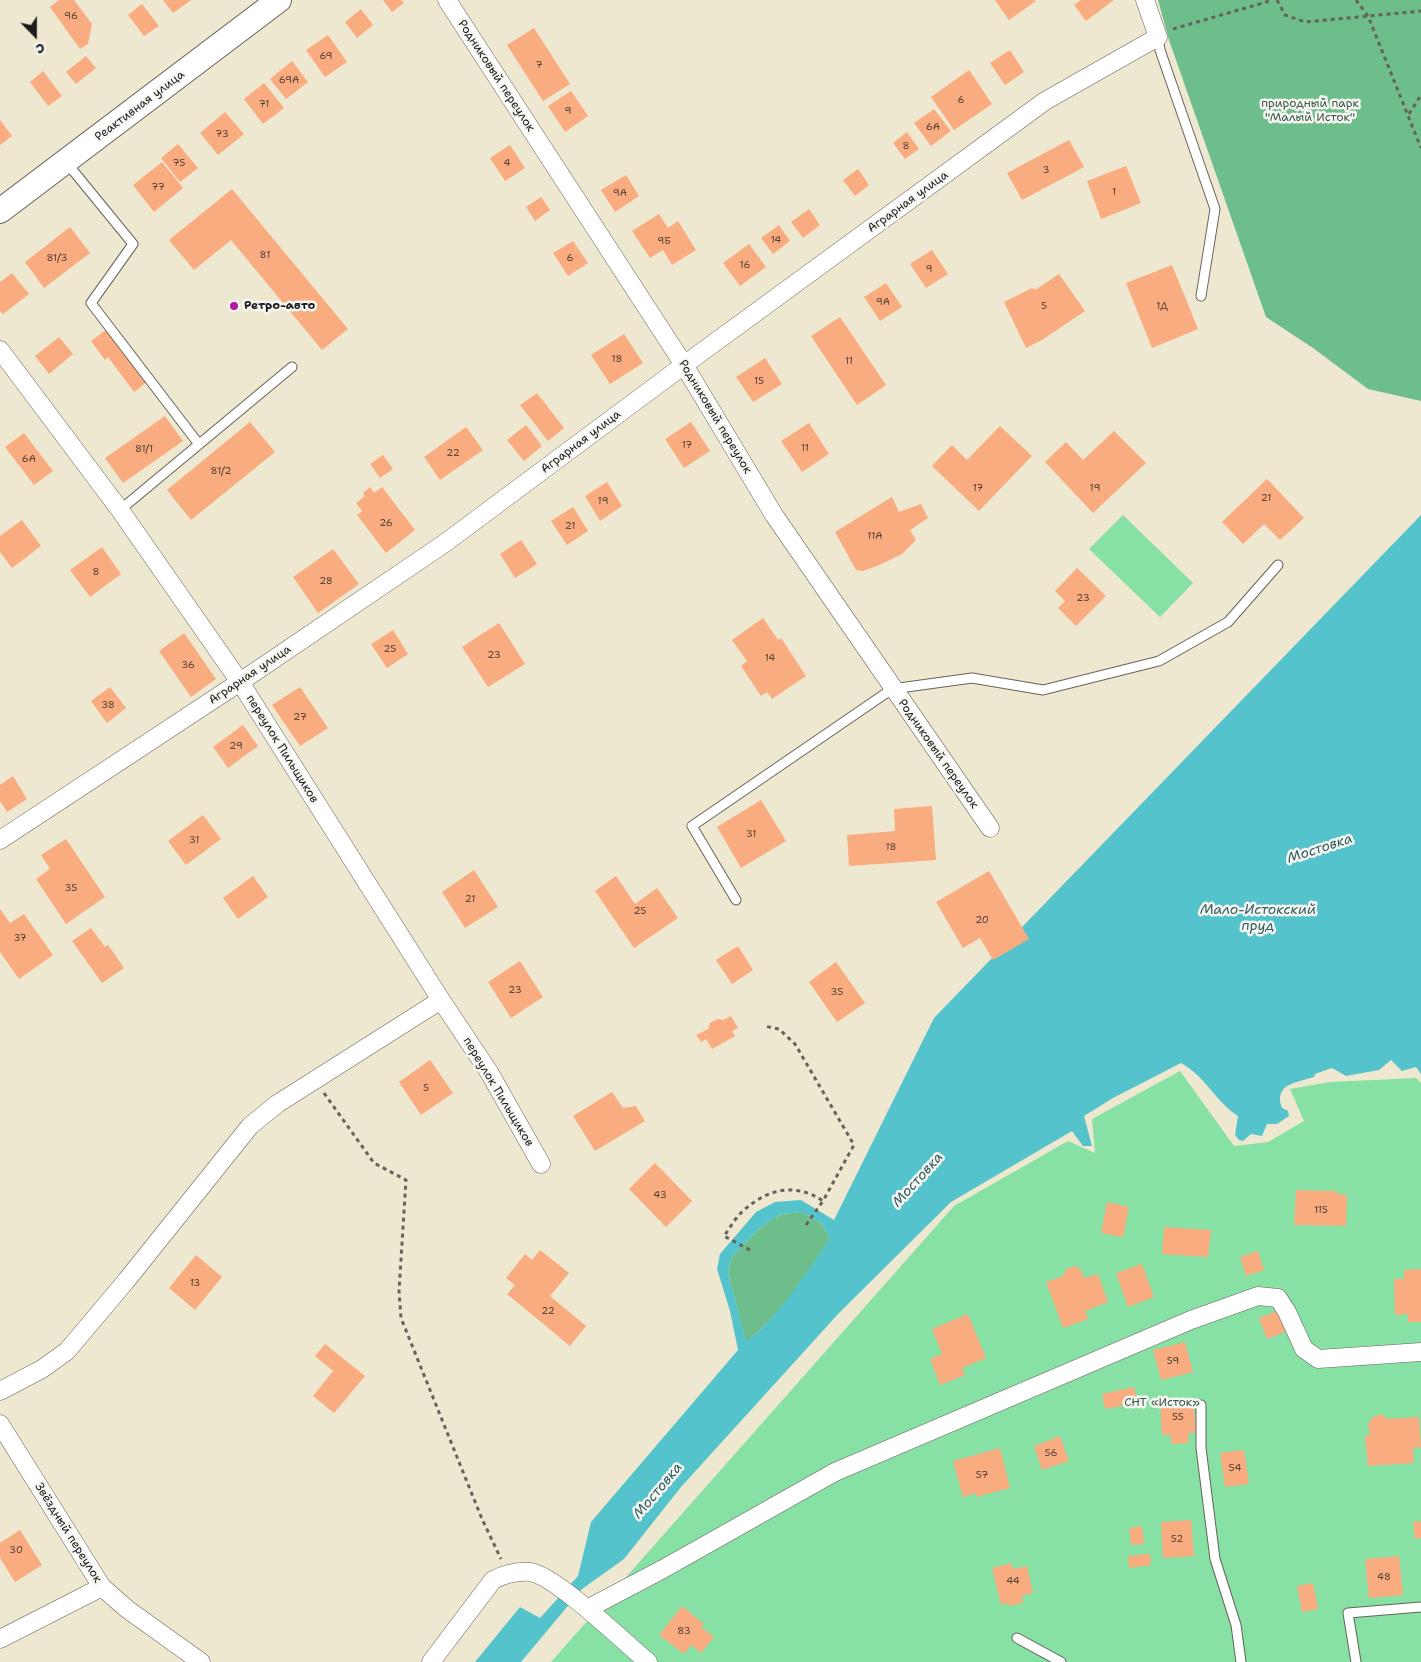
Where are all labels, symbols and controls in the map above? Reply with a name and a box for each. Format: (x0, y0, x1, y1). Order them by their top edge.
north arrow (10, 10, 60, 60)
house number: 96 (64, 10, 78, 22)
street label: Родниковый переулок (454, 17, 538, 135)
text: С (33, 39, 48, 59)
house number: 69 (319, 50, 333, 62)
house number: 7 (536, 59, 542, 71)
street label: Реактивная улица (92, 68, 188, 144)
house number: 69А (279, 74, 299, 86)
house number: 6 (958, 94, 964, 106)
park label: природный парк "Малый Исток" (1261, 97, 1359, 125)
house number: 71 (259, 98, 269, 110)
house number: 9 (565, 105, 571, 117)
house number: 6А (926, 121, 940, 133)
house number: 73 (215, 128, 229, 140)
house number: 8 (903, 140, 909, 152)
house number: 75 (173, 157, 185, 169)
house number: 4 (504, 157, 510, 169)
house number: 3 (1043, 164, 1049, 176)
street label: Аграрная улица (865, 168, 951, 236)
house number: 77 (151, 181, 165, 193)
house number: 1 (1112, 186, 1116, 198)
house number: 9А (613, 187, 627, 199)
house number: 14 (771, 234, 781, 246)
house number: 9Б (657, 235, 671, 247)
house number: 81 (260, 249, 270, 261)
house number: 81/3 (47, 252, 67, 264)
house number: 6 (567, 252, 573, 264)
house number: 16 (740, 259, 750, 271)
house number: 9 (926, 263, 932, 275)
house number: 9А (876, 296, 890, 308)
place label: Ретро-авто (244, 299, 315, 313)
marker: Ретро-авто (228, 300, 240, 312)
house number: 5 (1041, 300, 1047, 312)
house number: 1Д (1156, 300, 1168, 312)
house number: 18 (611, 353, 623, 365)
house number: 11 (845, 355, 853, 367)
street label: Родниковый переулок (675, 357, 755, 477)
house number: 15 (754, 375, 764, 387)
street label: Аграрная улица (538, 407, 624, 477)
house number: 17 (682, 439, 692, 451)
house number: 11 (801, 442, 809, 454)
house number: 81/1 (135, 443, 153, 455)
house number: 22 (446, 447, 460, 459)
house number: 6А (22, 453, 36, 465)
house number: 81/2 (211, 465, 231, 477)
house number: 17 (973, 482, 983, 494)
house number: 19 (1090, 482, 1100, 494)
house number: 21 (1261, 492, 1271, 504)
house number: 19 (598, 495, 608, 507)
house number: 26 (379, 517, 393, 529)
house number: 21 (565, 520, 575, 532)
house number: 11А (867, 530, 883, 542)
house number: 8 (93, 566, 99, 578)
house number: 28 (319, 575, 333, 587)
house number: 23 (1076, 592, 1090, 604)
street label: Аграрная улица (206, 642, 294, 708)
house number: 25 (384, 643, 396, 655)
house number: 23 (487, 649, 501, 661)
house number: 14 (765, 652, 775, 664)
house number: 36 (181, 659, 195, 671)
street label: переулок Пильщиков (243, 692, 321, 806)
street label: Родниковый переулок (895, 696, 981, 812)
house number: 38 (101, 699, 115, 711)
house number: 27 (293, 711, 307, 723)
house number: 29 (229, 740, 243, 752)
house number: 31 (746, 828, 756, 840)
water label: Мостовка (1285, 831, 1355, 867)
house number: 31 (189, 834, 199, 846)
house number: 18 (885, 841, 897, 853)
house number: 35 (65, 882, 77, 894)
house number: 21 (465, 893, 475, 905)
water label: Мало-Истокский пруд (1200, 902, 1316, 934)
house number: 25 (634, 905, 646, 917)
house number: 20 (975, 914, 989, 926)
house number: 37 (13, 932, 27, 944)
house number: 23 (508, 984, 522, 996)
house number: 35 (831, 986, 843, 998)
street label: переулок Пильщиков (460, 1035, 536, 1149)
house number: 5 (423, 1082, 429, 1094)
water label: Мостовка (889, 1149, 947, 1211)
house number: 43 (653, 1189, 667, 1201)
house number: 115 (1314, 1204, 1328, 1216)
house number: 13 (190, 1277, 200, 1289)
house number: 22 (541, 1305, 555, 1317)
house number: 59 (1167, 1355, 1179, 1367)
park label: СНТ «Исток» (1124, 1396, 1200, 1410)
house number: 55 (1172, 1411, 1184, 1423)
house number: 56 (1045, 1447, 1057, 1459)
water label: Мостовка (630, 1460, 686, 1522)
house number: 54 (1229, 1462, 1241, 1474)
house number: 57 (976, 1469, 988, 1481)
street label: Звёздный переулок (31, 1480, 105, 1586)
house number: 52 (1171, 1533, 1183, 1545)
house number: 30 (9, 1544, 23, 1556)
house number: 48 (1377, 1571, 1391, 1583)
house number: 44 (1006, 1575, 1020, 1587)
house number: 83 (677, 1625, 691, 1637)

